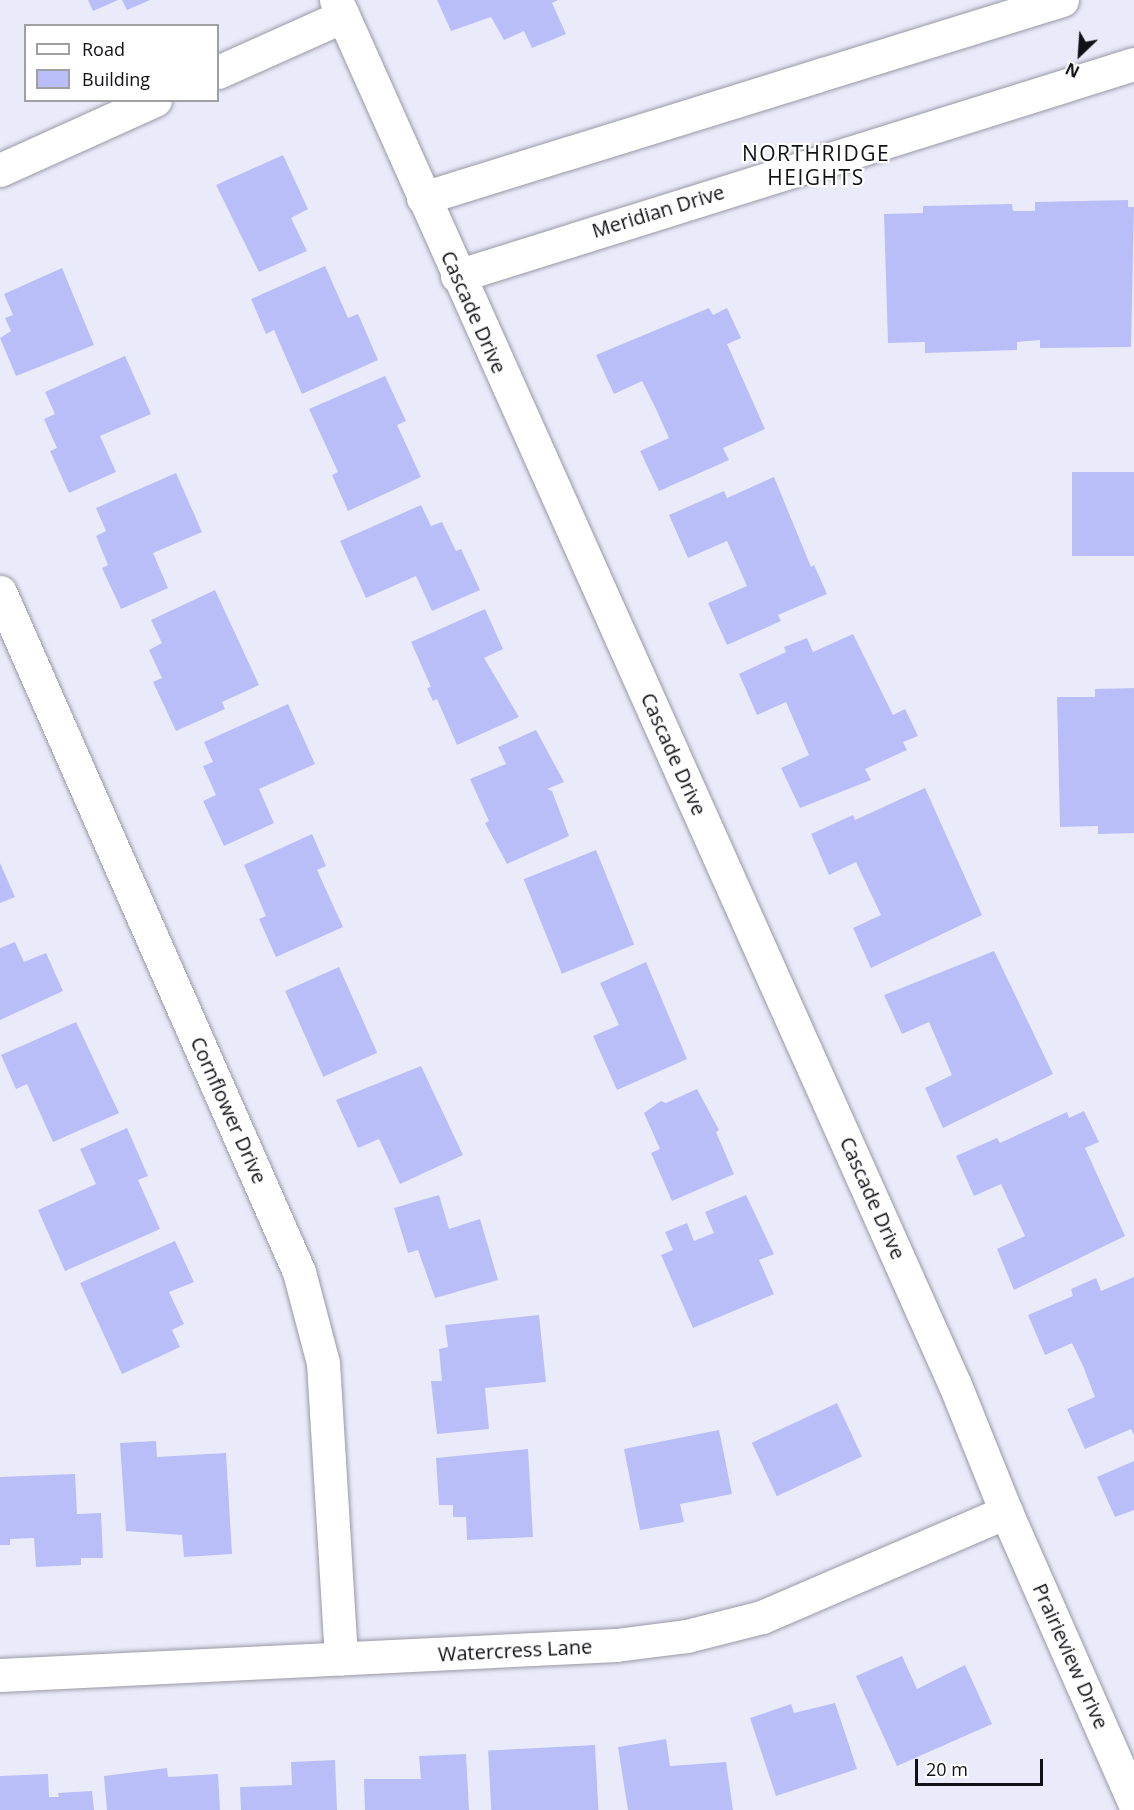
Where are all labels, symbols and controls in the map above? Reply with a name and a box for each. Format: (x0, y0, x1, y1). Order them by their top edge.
legend (24, 24, 219, 102)
north arrow (1050, 24, 1110, 84)
text: Road (82, 37, 125, 61)
text: N (1062, 58, 1083, 83)
text: Building (82, 67, 150, 91)
district label: NORTHRIDGE HEIGHTS (742, 140, 890, 190)
street label: Meridian Drive (589, 179, 727, 243)
street label: Cascade Drive (436, 247, 512, 377)
street label: Cascade Drive (636, 689, 712, 819)
street label: Cornflower Drive (186, 1033, 272, 1187)
street label: Cascade Drive (835, 1133, 911, 1263)
street label: Prairieview Drive (1028, 1580, 1114, 1732)
street label: Watercress Lane (437, 1634, 593, 1666)
scale bar (918, 1747, 1046, 1785)
text: 20 m (926, 1757, 968, 1781)

